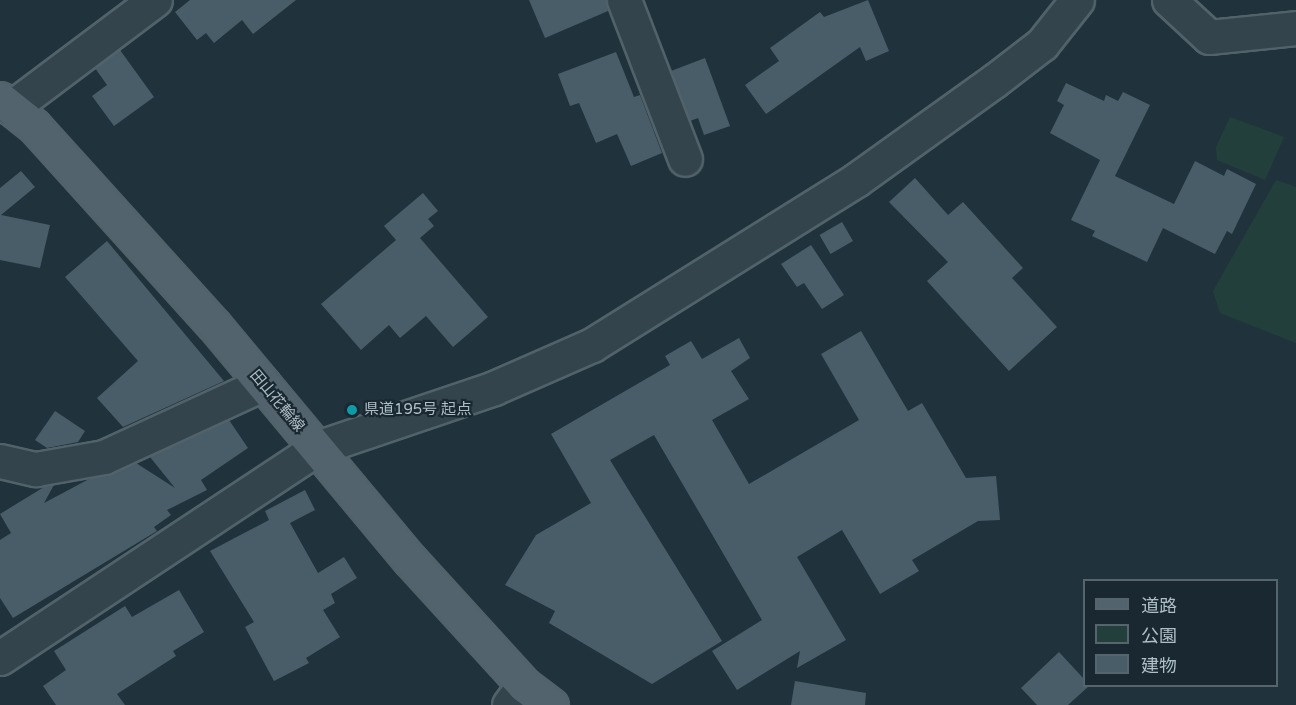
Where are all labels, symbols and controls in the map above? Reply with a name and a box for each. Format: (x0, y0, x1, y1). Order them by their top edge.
street label: 田山花輪線 (246, 366, 308, 436)
place label: 県道195号 起点 (364, 401, 471, 419)
marker: 県道195号 起点 (345, 403, 359, 417)
legend (1083, 579, 1278, 687)
text: 道路 (1141, 595, 1177, 617)
text: 公園 (1141, 625, 1177, 647)
text: 建物 (1141, 655, 1177, 677)

